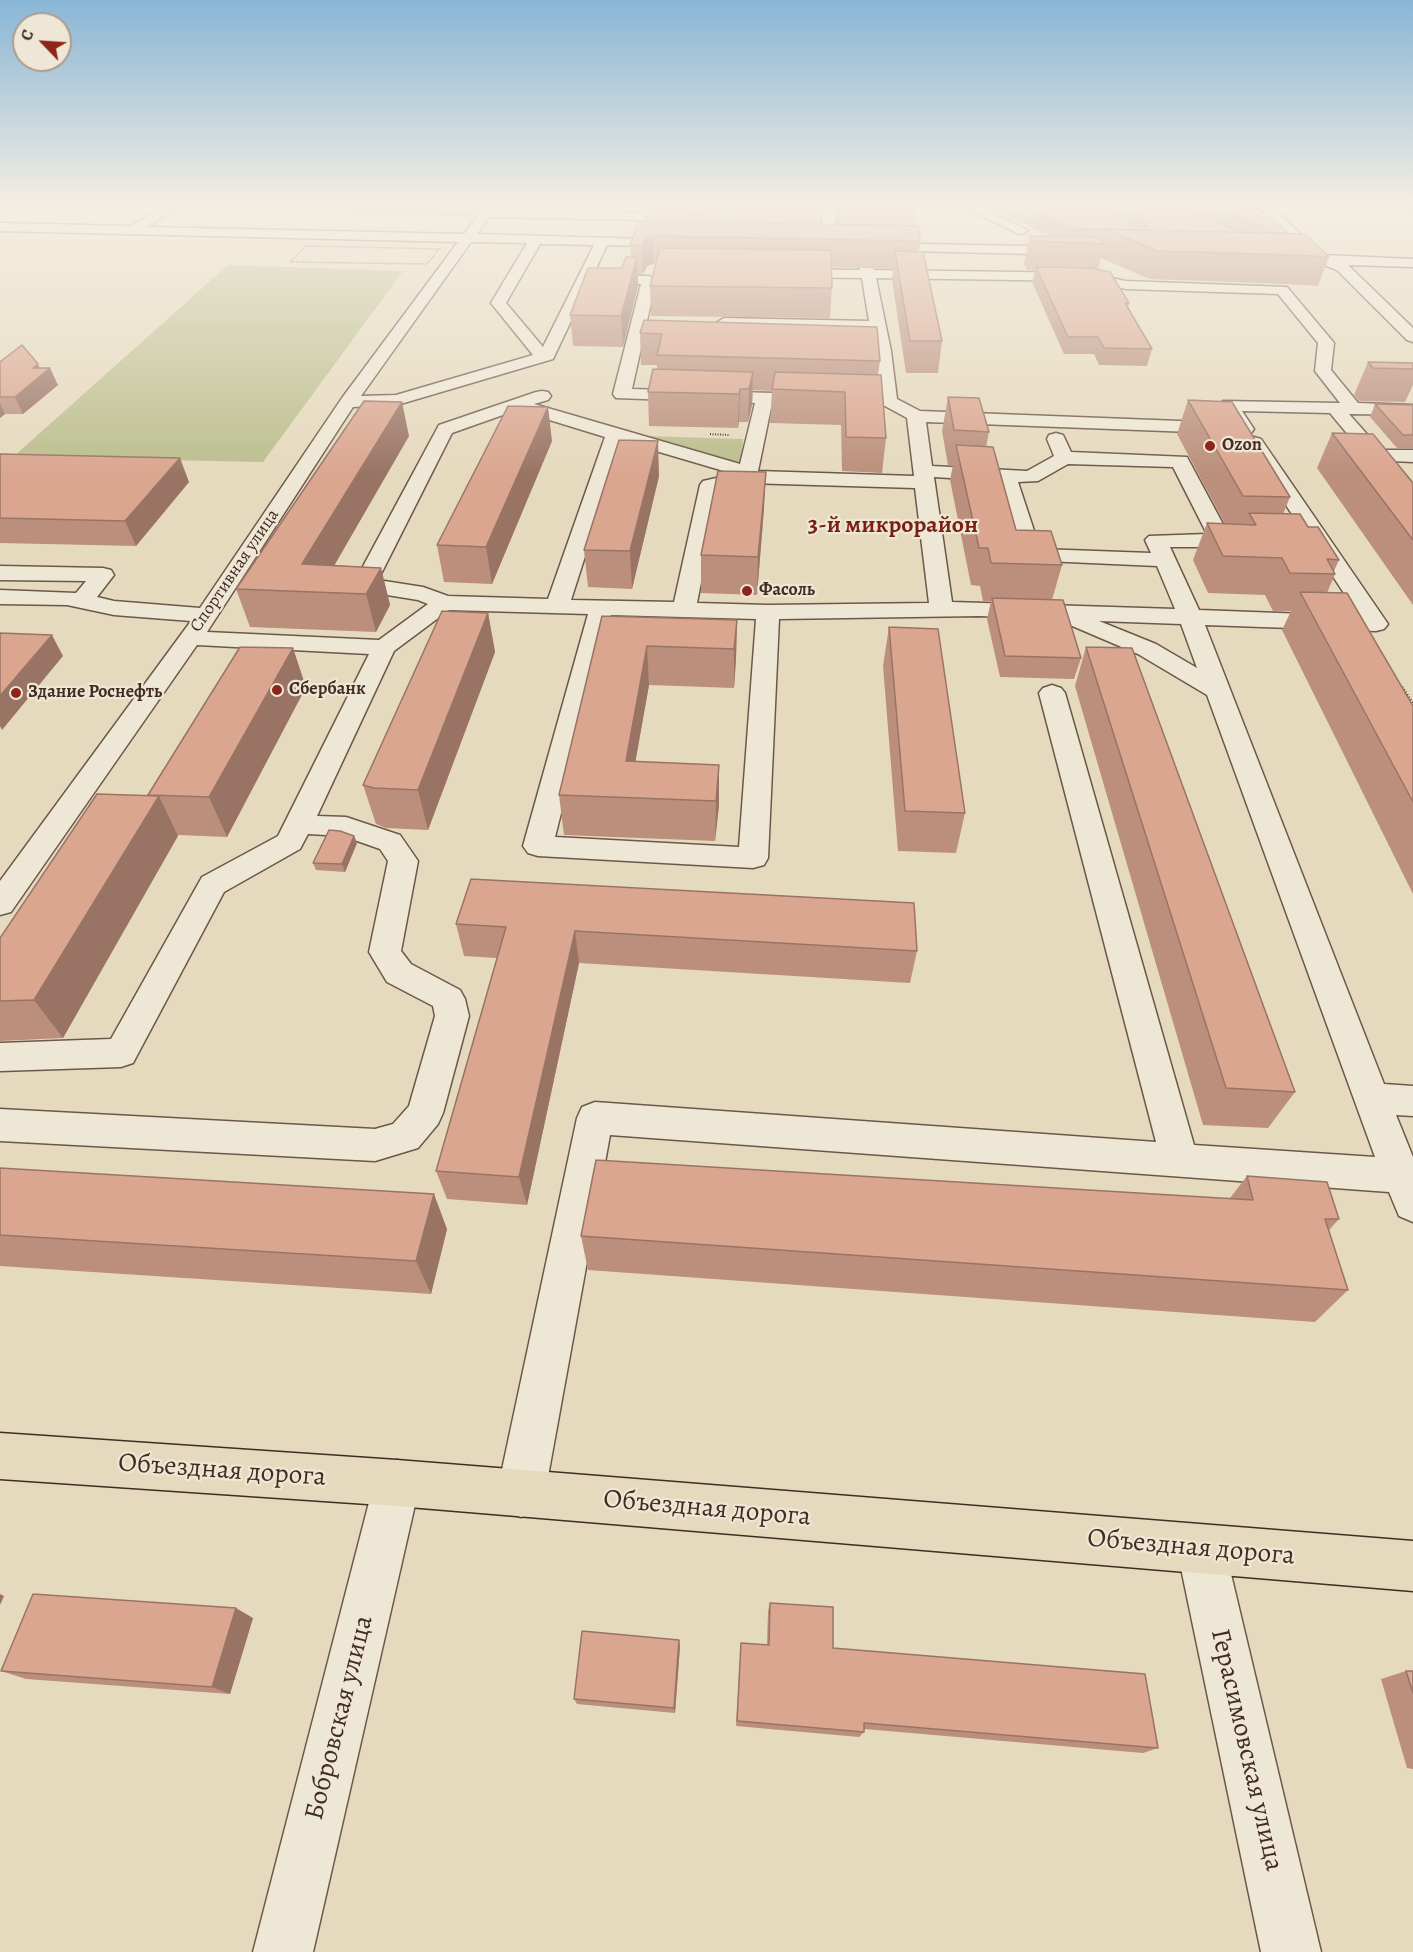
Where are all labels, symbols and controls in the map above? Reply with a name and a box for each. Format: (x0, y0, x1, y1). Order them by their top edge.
north arrow (12, 12, 72, 72)
text: С (15, 26, 40, 44)
place label: Ozon (1222, 435, 1262, 457)
marker: Ozon (1203, 439, 1217, 453)
street label: Спортивная улица (186, 505, 284, 637)
district label: 3-й микрорайон (808, 512, 978, 540)
place label: Фасоль (759, 580, 815, 602)
marker: Фасоль (740, 584, 754, 598)
place label: Сбербанк (289, 679, 366, 701)
place label: Здание Роснефть (28, 682, 162, 704)
marker: Сбербанк (270, 683, 284, 697)
marker: Здание Роснефть (9, 686, 23, 700)
street label: Объездная дорога (117, 1448, 327, 1494)
street label: Объездная дорога (602, 1484, 812, 1534)
street label: Объездная дорога (1086, 1523, 1296, 1573)
street label: Бобровская улица (299, 1612, 381, 1824)
street label: Герасимовская улица (1202, 1626, 1290, 1874)

